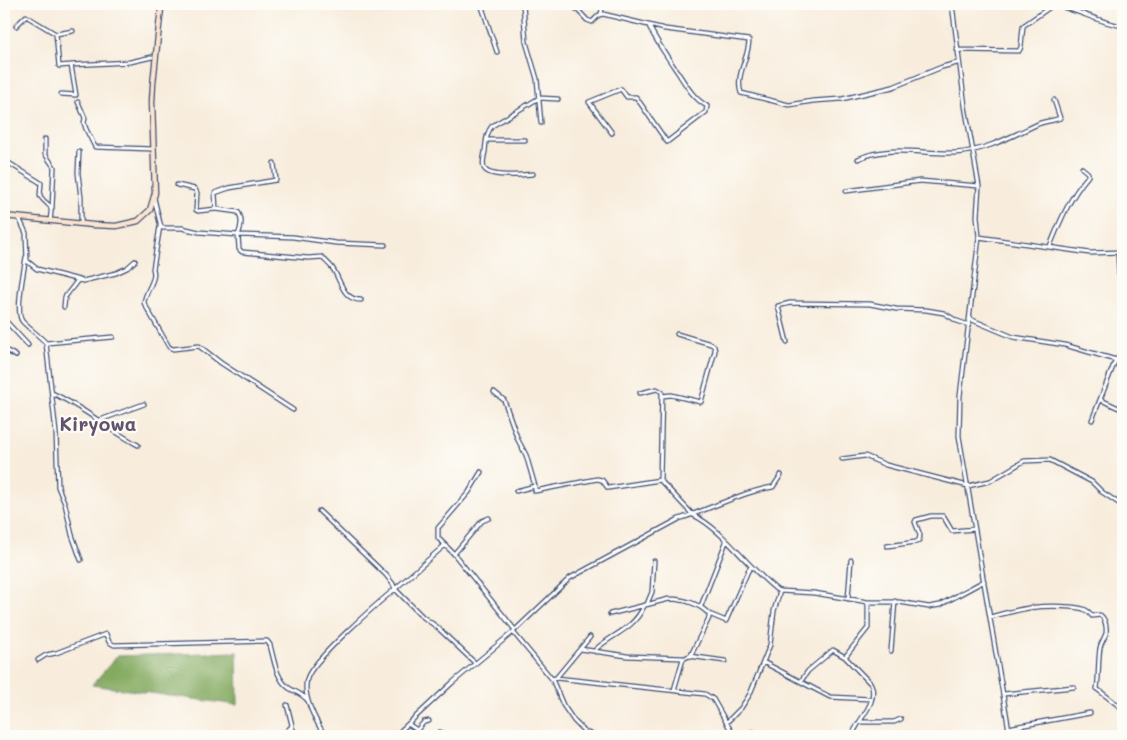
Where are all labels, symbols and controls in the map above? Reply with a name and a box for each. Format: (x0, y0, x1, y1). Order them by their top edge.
district label: Kiryowa (60, 411, 136, 436)

